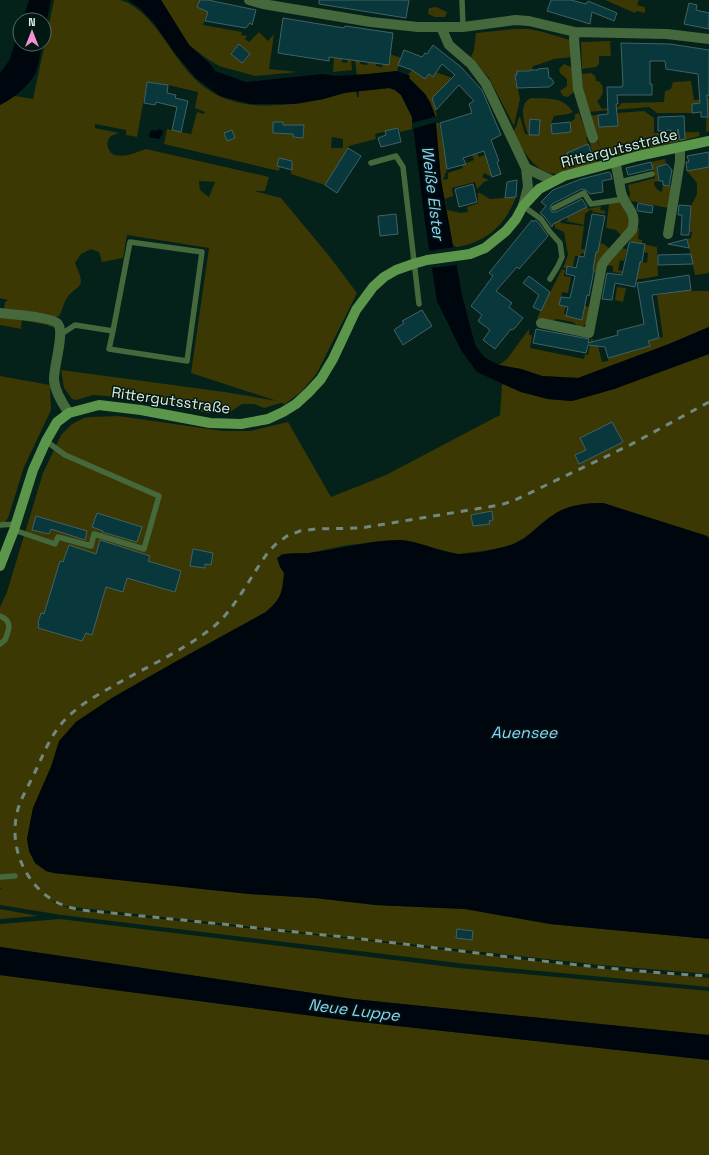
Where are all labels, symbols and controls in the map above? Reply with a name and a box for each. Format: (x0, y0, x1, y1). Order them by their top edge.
north arrow (12, 12, 52, 52)
text: N (28, 15, 36, 29)
street label: Rittergutsstraße (559, 124, 679, 172)
water label: Weiße Elster (417, 145, 449, 243)
street label: Rittergutsstraße (110, 382, 232, 418)
water label: Auensee (491, 722, 558, 743)
water label: Neue Luppe (307, 994, 401, 1026)

